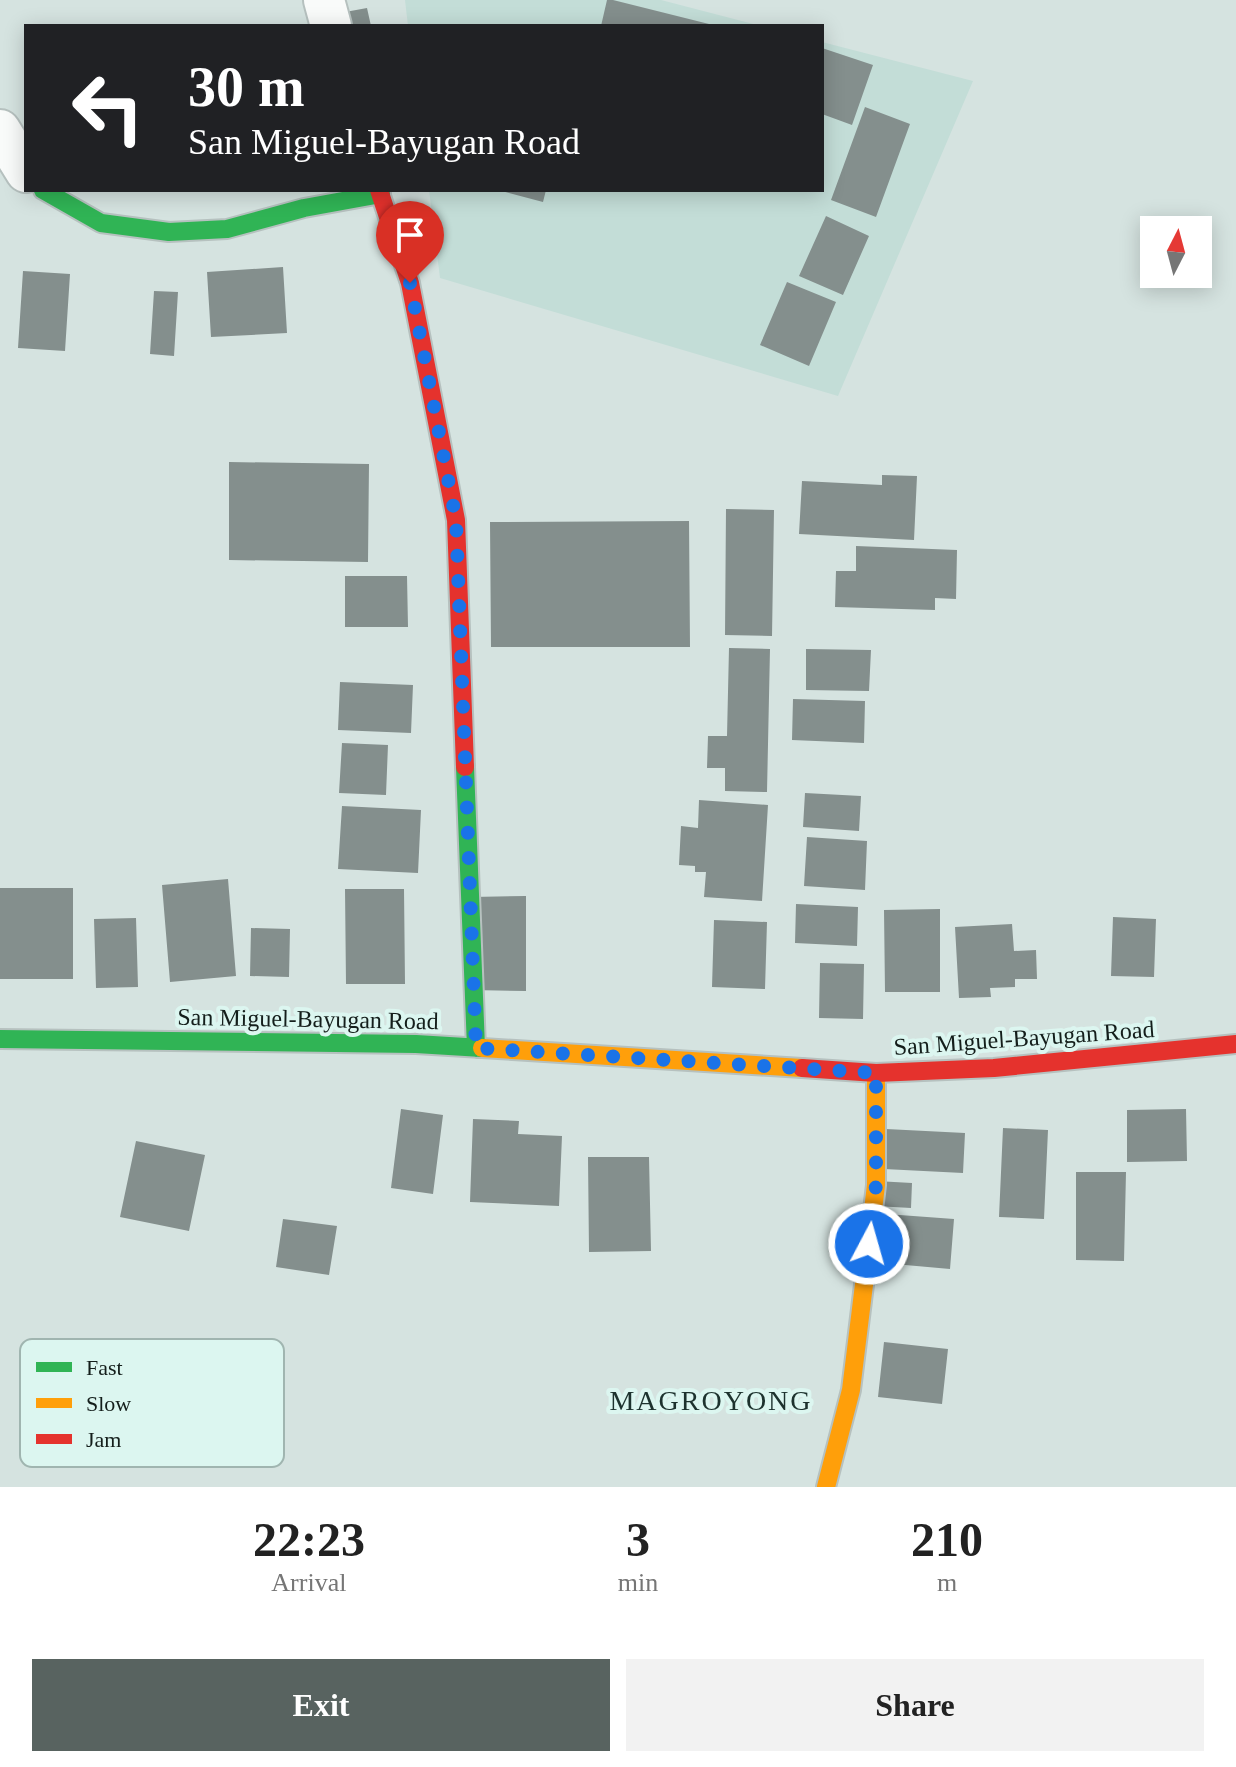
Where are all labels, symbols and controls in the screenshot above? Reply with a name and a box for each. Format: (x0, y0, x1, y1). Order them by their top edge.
icon: left (56, 56, 160, 160)
text: 30 m (188, 56, 305, 118)
text: San Miguel-Bayugan Road (188, 122, 580, 162)
pin (376, 201, 444, 283)
icon: arrive (388, 213, 432, 257)
north arrow (1140, 216, 1212, 288)
map controls (1140, 216, 1212, 288)
street label: San Miguel-Bayugan Road (177, 1004, 439, 1034)
street label: San Miguel-Bayugan Road (893, 1016, 1155, 1060)
position arrow (827, 1202, 911, 1286)
legend (20, 1339, 284, 1467)
text: Fast (86, 1355, 123, 1380)
district label: MAGROYONG (609, 1385, 813, 1416)
text: Slow (86, 1391, 131, 1416)
text: Jam (86, 1427, 121, 1452)
text: 22:23 (253, 1513, 365, 1566)
text: 3 (626, 1513, 650, 1566)
text: 210 (911, 1513, 983, 1566)
text: Arrival (271, 1568, 346, 1597)
text: min (618, 1568, 658, 1597)
text: m (937, 1568, 957, 1597)
button: Exit (32, 1659, 610, 1751)
button: Share (626, 1659, 1204, 1751)

